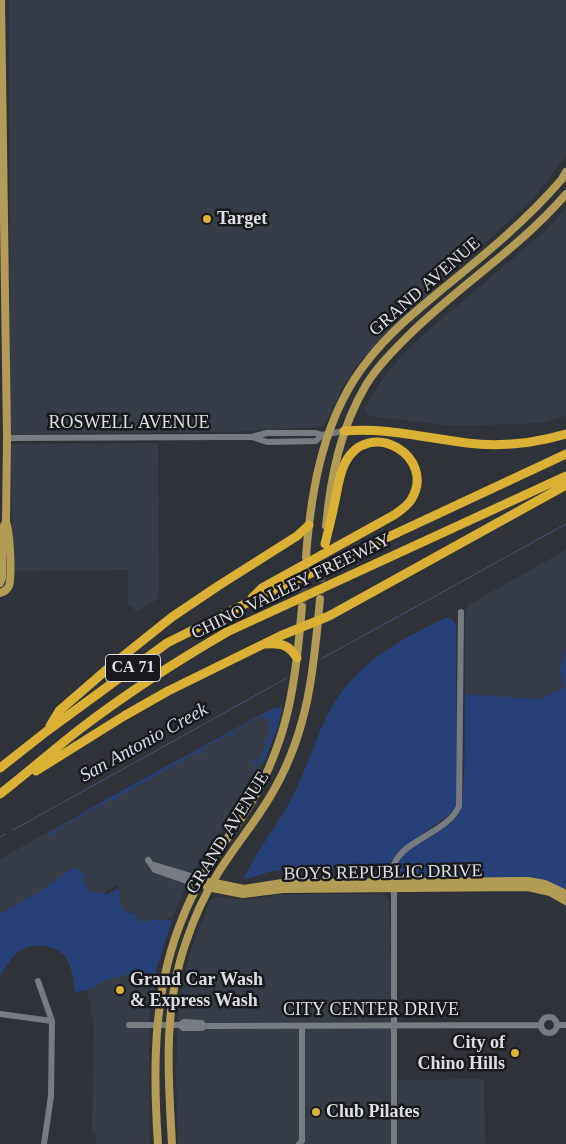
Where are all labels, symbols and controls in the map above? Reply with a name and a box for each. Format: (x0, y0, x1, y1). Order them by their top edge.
place label: Target (217, 208, 267, 230)
marker: Target (201, 213, 213, 225)
street label: GRAND AVENUE (365, 233, 485, 341)
street label: ROSWELL AVENUE (48, 412, 210, 434)
street label: CHINO VALLEY FREEWAY (188, 529, 394, 645)
road number: CA 71 (106, 654, 160, 681)
water label: San Antonio Creek (76, 698, 212, 788)
street label: GRAND AVENUE (182, 768, 274, 898)
street label: BOYS REPUBLIC DRIVE (283, 860, 483, 886)
place label: Grand Car Wash & Express Wash (130, 969, 263, 1012)
marker: Grand Car Wash & Express Wash (114, 984, 126, 996)
street label: CITY CENTER DRIVE (283, 999, 459, 1021)
place label: City of Chino Hills (417, 1032, 505, 1074)
marker: City of Chino Hills (509, 1047, 521, 1059)
place label: Club Pilates (326, 1101, 420, 1123)
marker: Club Pilates (310, 1106, 322, 1118)

